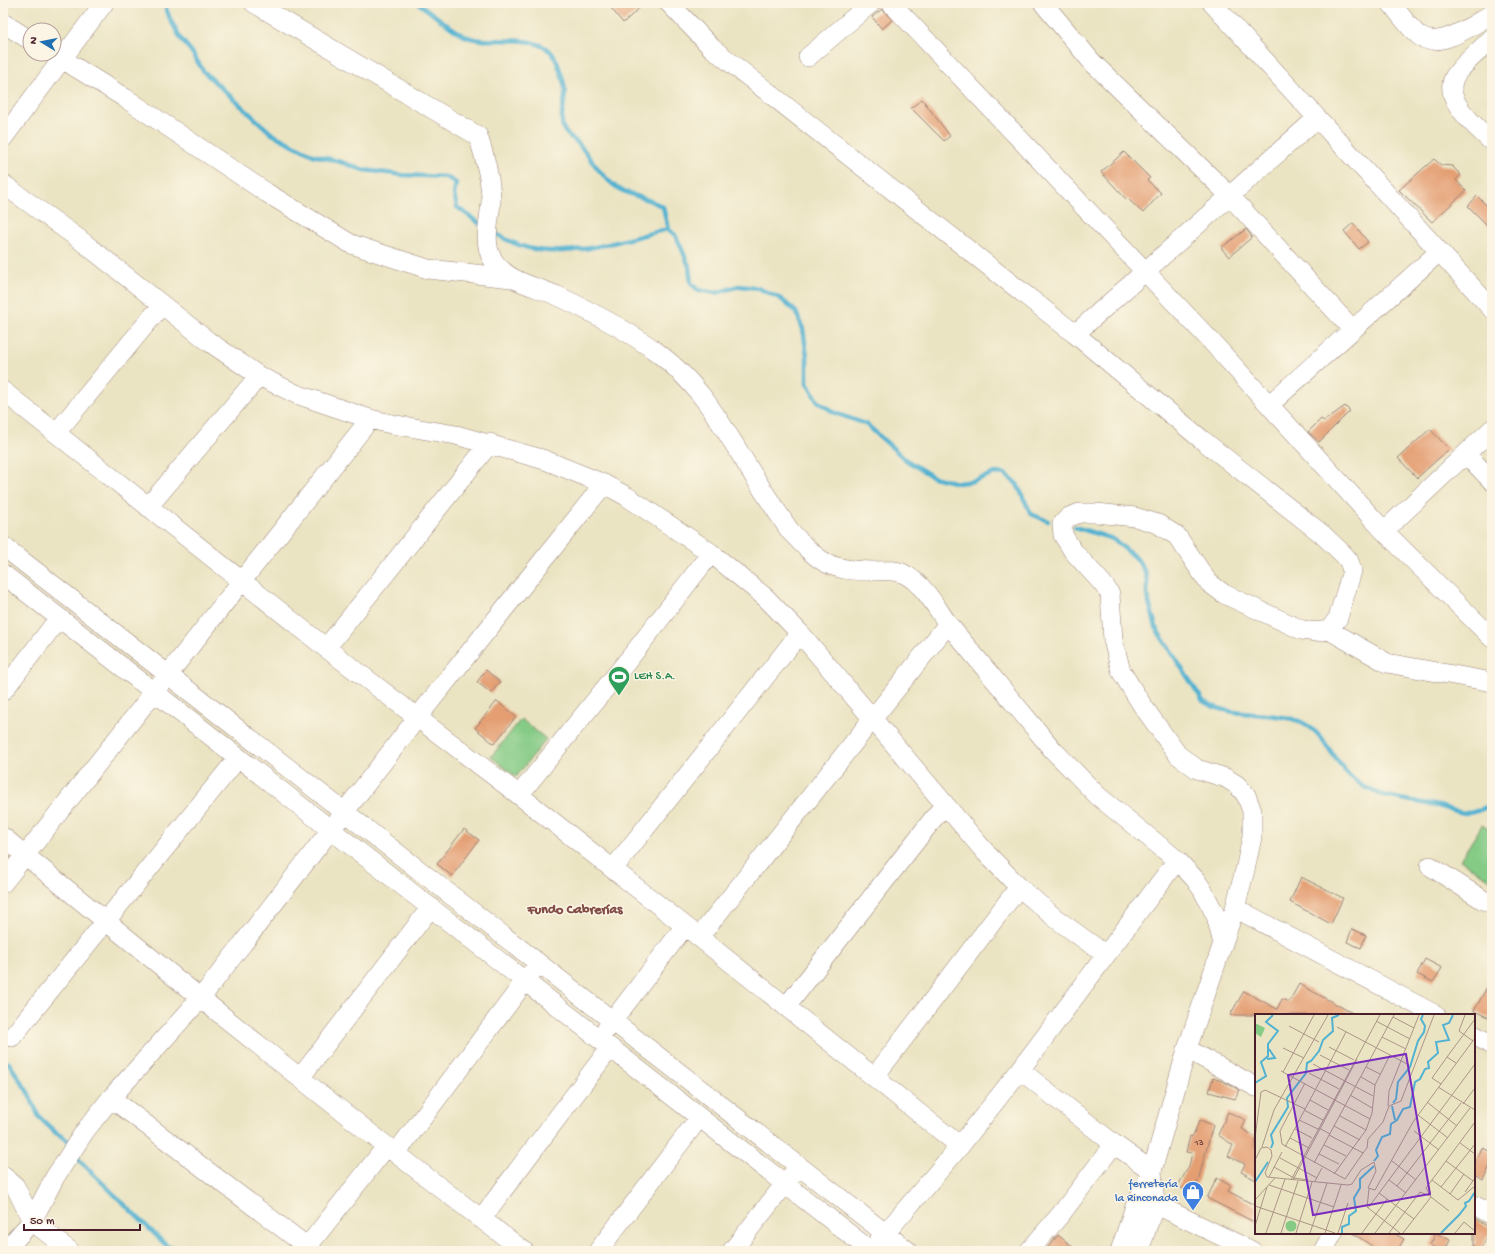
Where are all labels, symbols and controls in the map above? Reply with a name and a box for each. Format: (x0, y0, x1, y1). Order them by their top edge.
north arrow (22, 22, 62, 62)
text: N (28, 36, 41, 45)
sports icon: LEH S.A. (606, 664, 632, 697)
place label: LEH S.A. (634, 670, 676, 684)
district label: Fundo Cabrerías (526, 902, 623, 919)
inset map (1255, 1014, 1475, 1234)
house number: 13 (1193, 1137, 1204, 1149)
place label: ferretería la Rinconada (1115, 1178, 1178, 1206)
shop icon: ferretería la Rinconada (1180, 1179, 1206, 1212)
scale bar (24, 1206, 140, 1232)
text: 50 m (30, 1215, 55, 1229)

